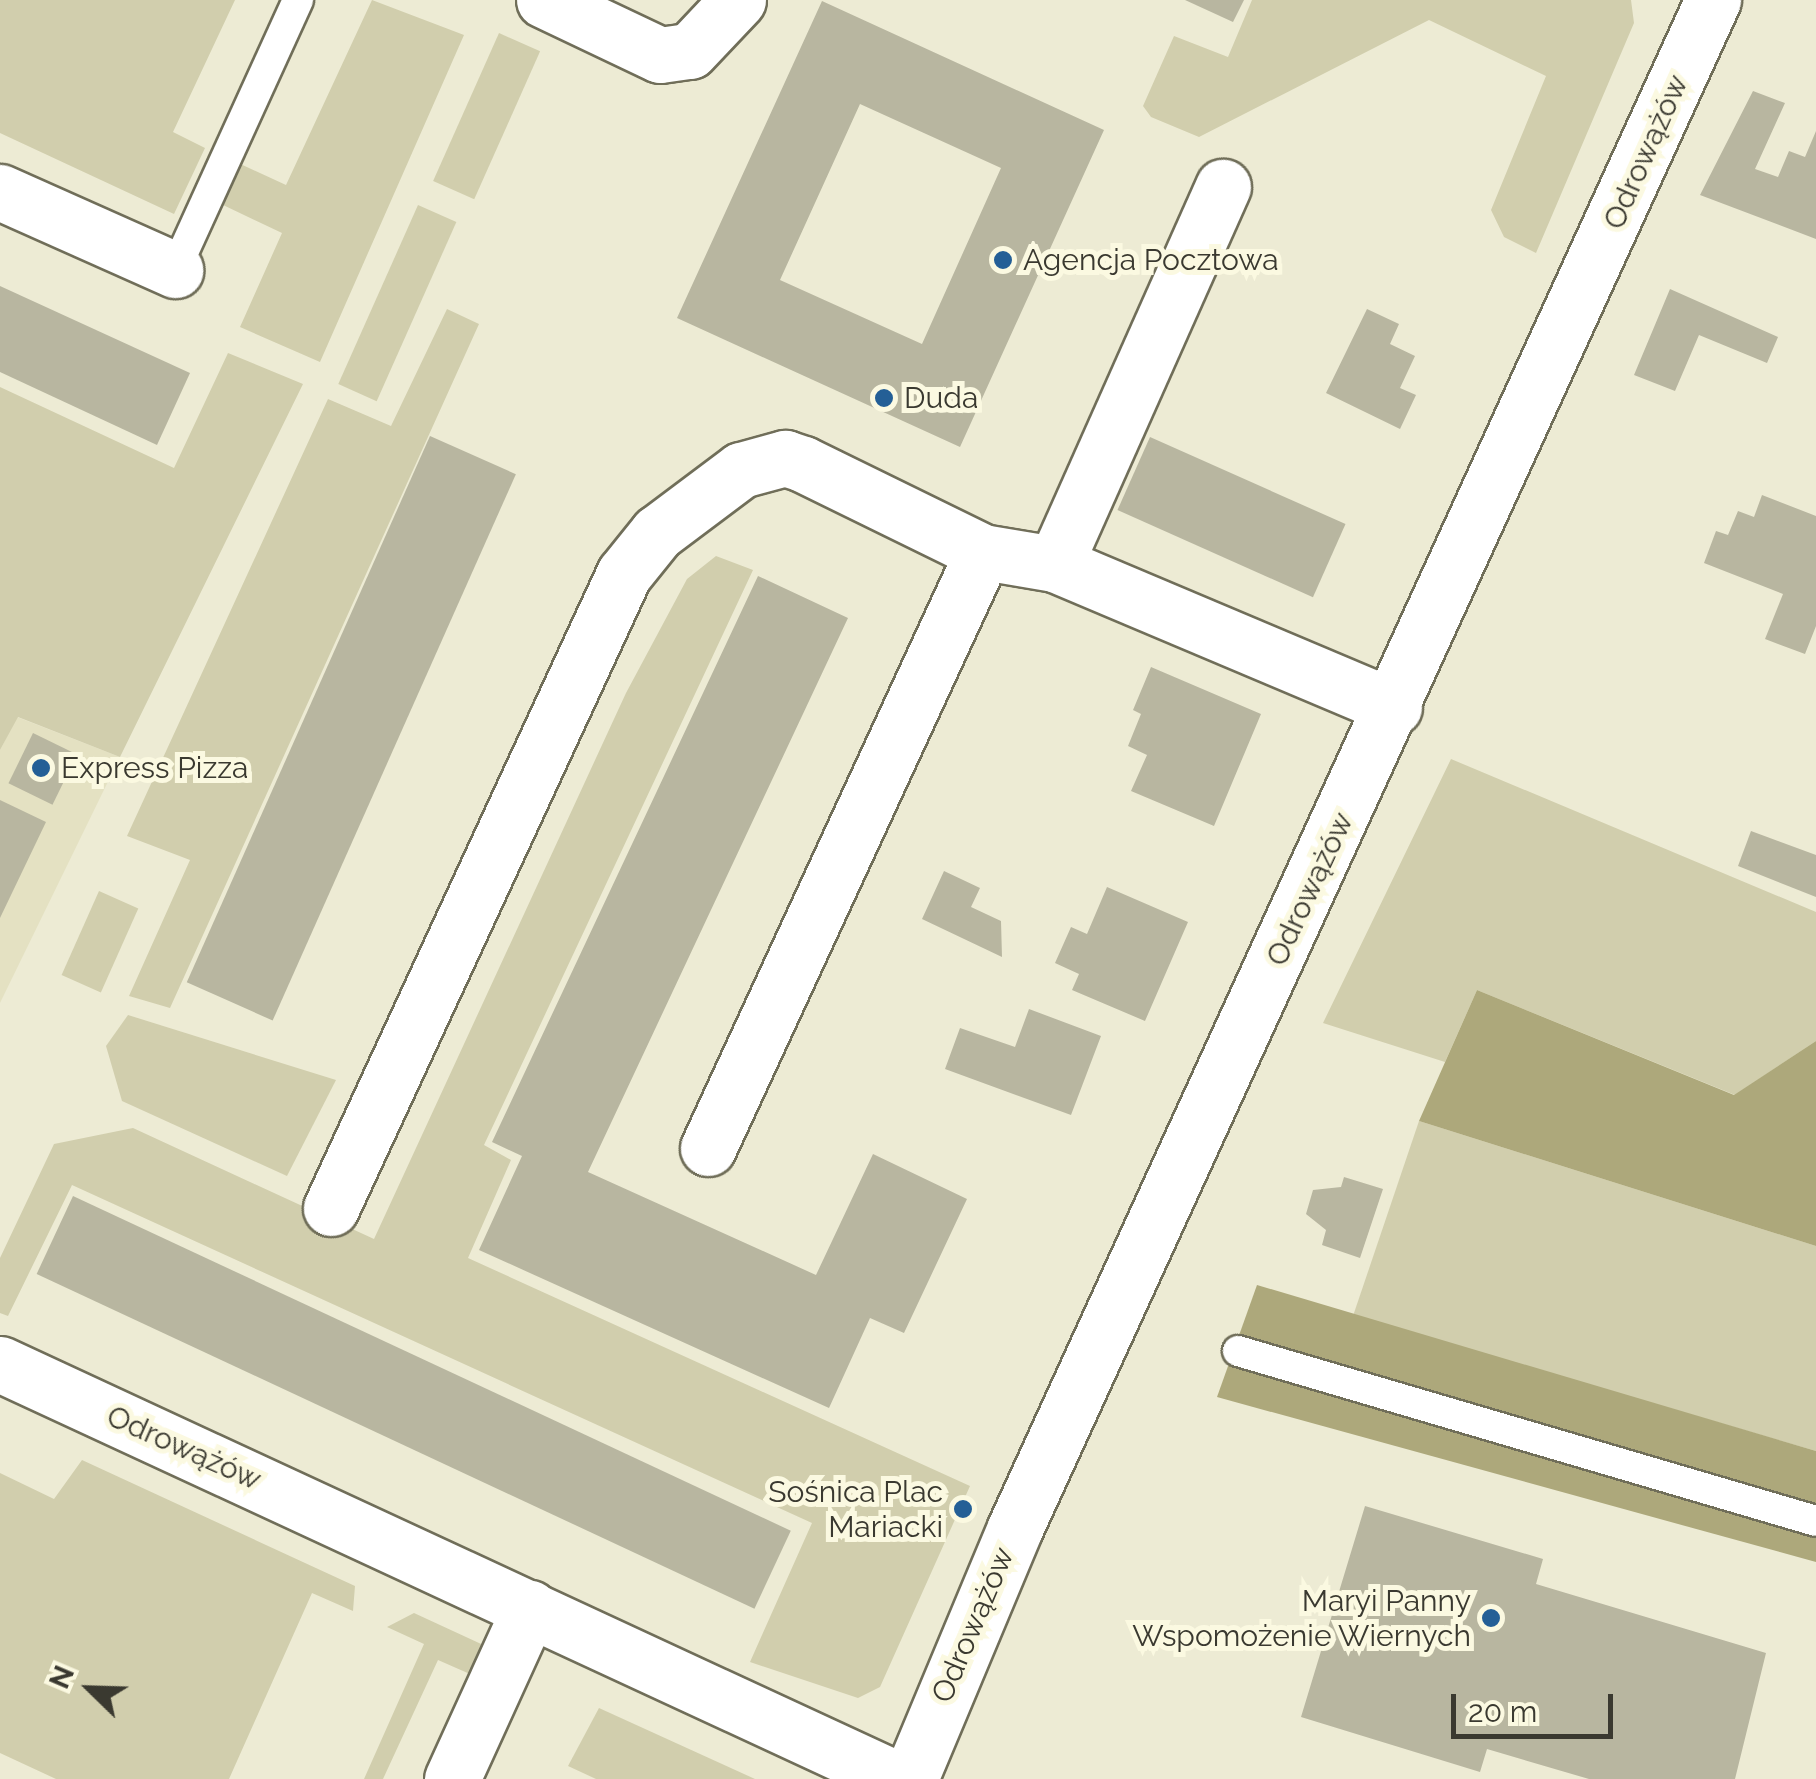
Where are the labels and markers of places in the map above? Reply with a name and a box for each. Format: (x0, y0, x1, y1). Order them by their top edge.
place label: Agencja Pocztowa (1023, 242, 1279, 278)
marker: Agencja Pocztowa (992, 249, 1014, 271)
place label: Duda (904, 380, 978, 416)
marker: Duda (873, 387, 895, 409)
place label: Express Pizza (61, 750, 248, 786)
marker: Express Pizza (30, 757, 52, 779)
place label: Sośnica Plac Mariacki (768, 1474, 943, 1544)
marker: Sośnica Plac Mariacki (952, 1498, 974, 1520)
place label: Maryi Panny Wspomożenie Wiernych (1131, 1583, 1471, 1654)
marker: Maryi Panny Wspomożenie Wiernych (1480, 1607, 1502, 1629)

